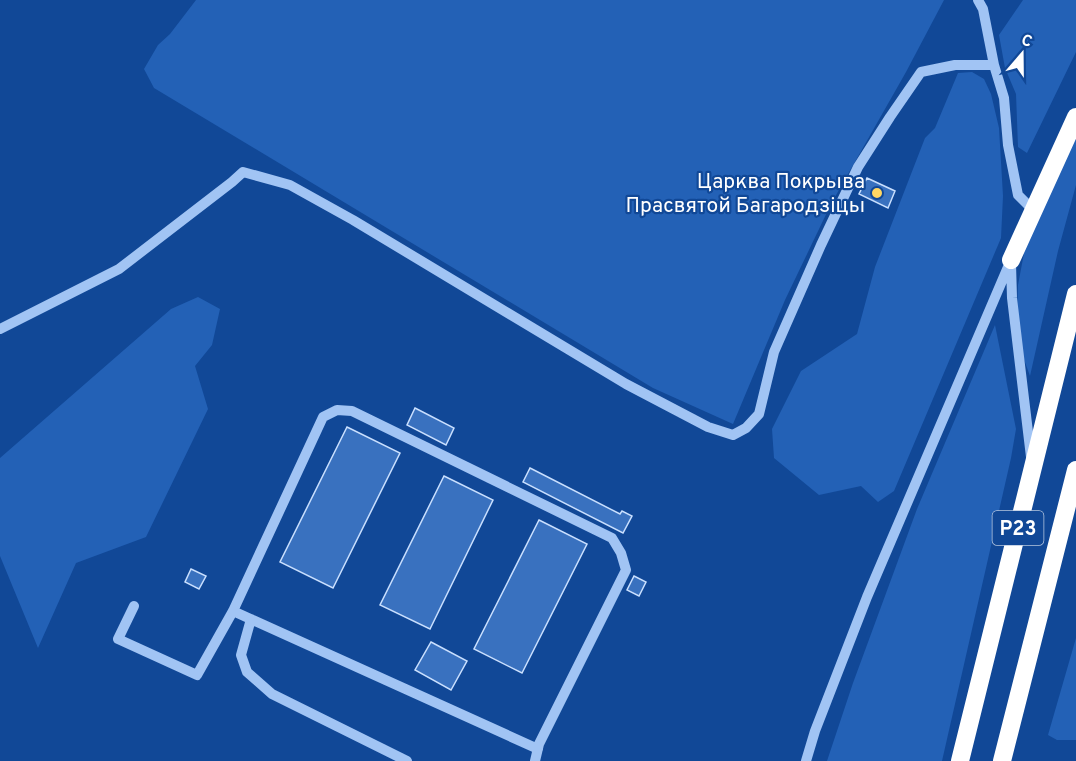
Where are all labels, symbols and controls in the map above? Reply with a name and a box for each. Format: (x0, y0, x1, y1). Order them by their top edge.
north arrow (992, 24, 1052, 84)
text: С (1018, 31, 1035, 53)
place label: Царква Покрыва Прасвятой Багародзіцы (626, 169, 865, 220)
marker: Царква Покрыва Прасвятой Багародзіцы (870, 186, 884, 200)
road number: Р23 (992, 511, 1044, 545)

